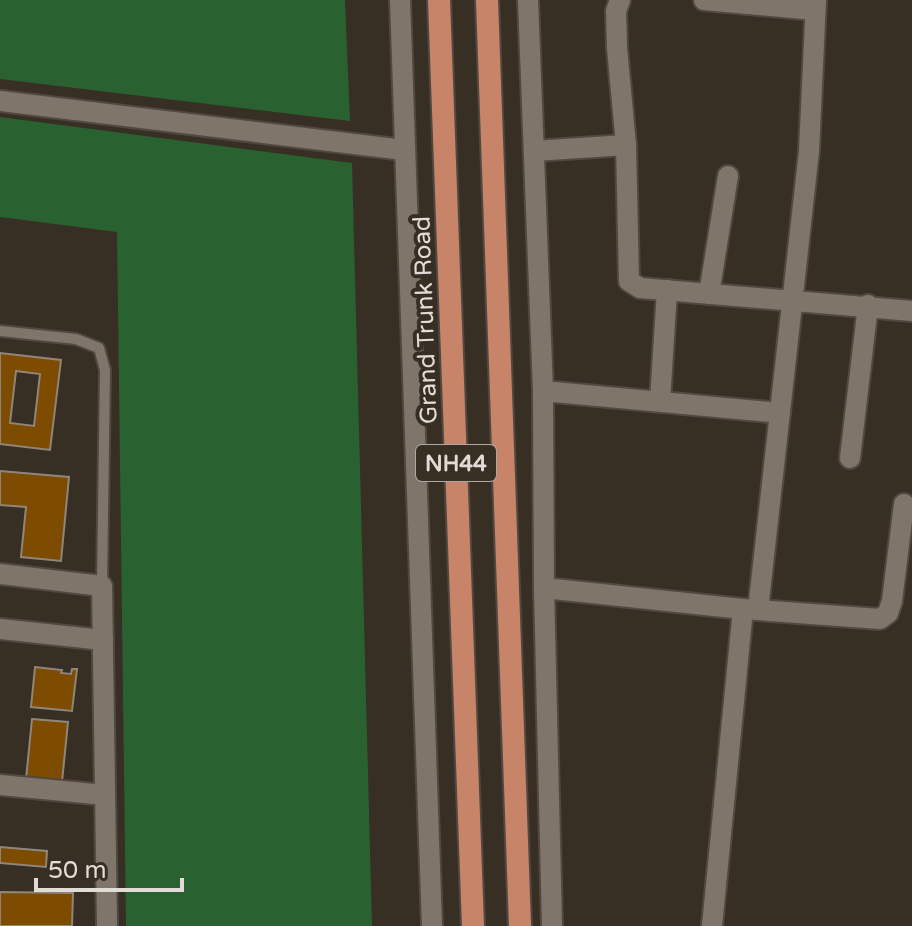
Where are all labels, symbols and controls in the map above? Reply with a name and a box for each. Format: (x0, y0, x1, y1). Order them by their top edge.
street label: Grand Trunk Road (407, 215, 444, 424)
road number: NH44 (416, 445, 496, 481)
scale bar (36, 842, 182, 892)
text: 50 m (48, 856, 106, 885)

